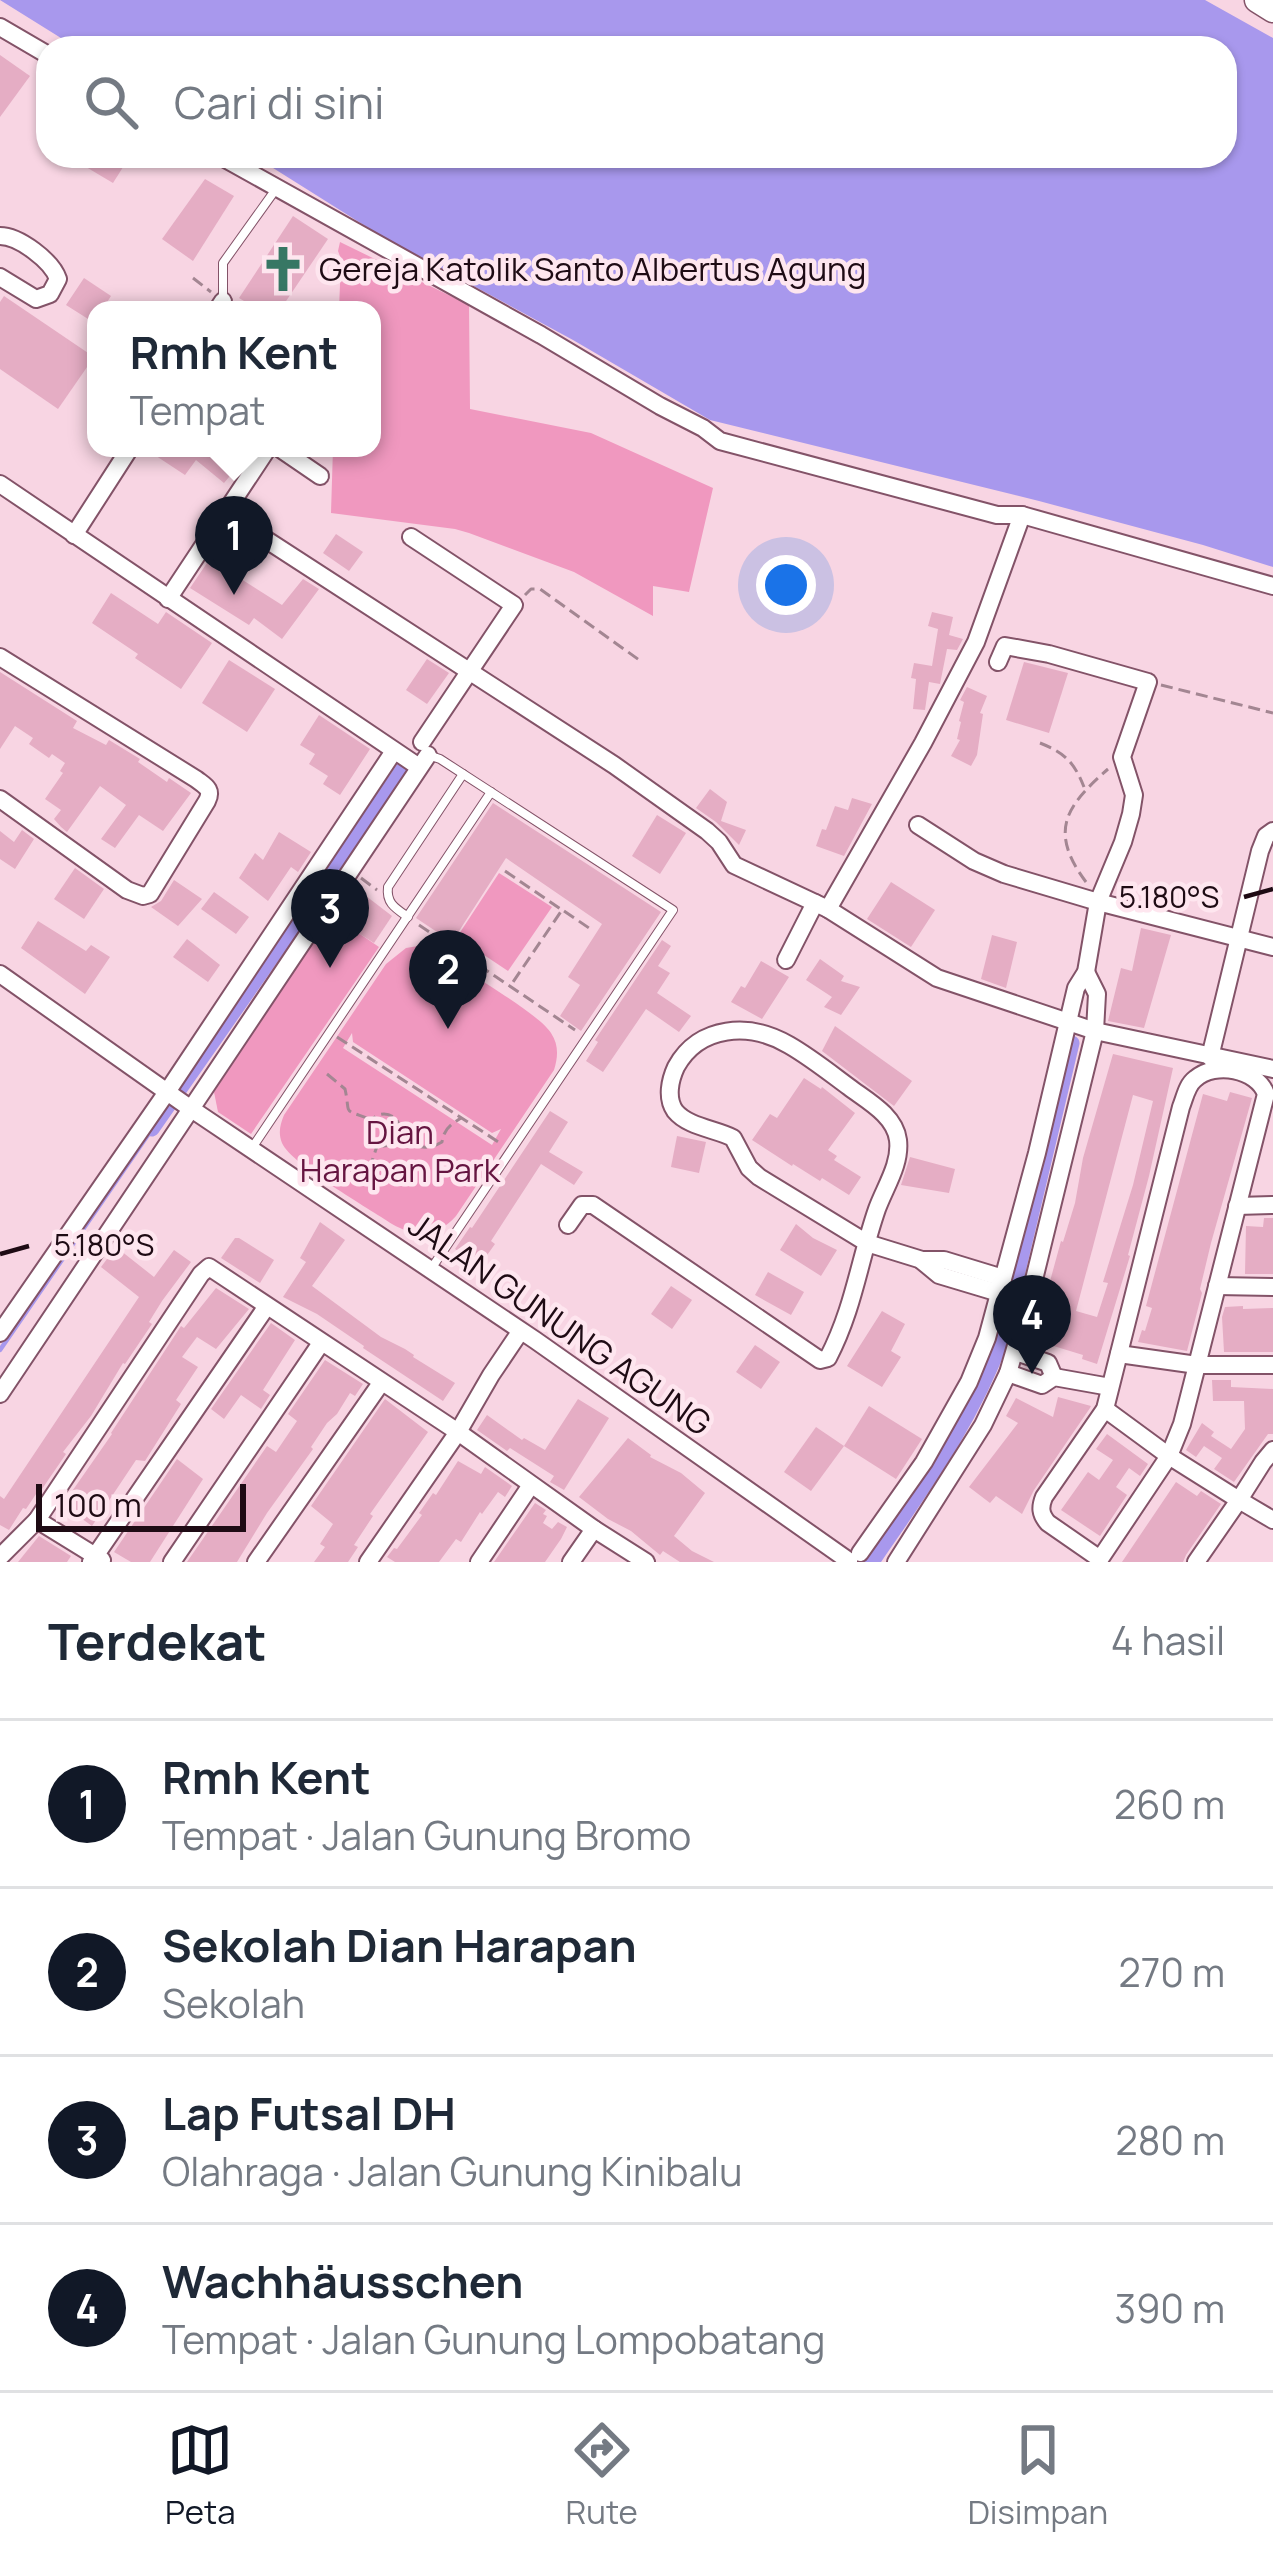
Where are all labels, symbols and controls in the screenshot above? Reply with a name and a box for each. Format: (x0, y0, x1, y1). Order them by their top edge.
search box (36, 36, 1237, 168)
icon: search (78, 69, 144, 135)
text: Cari di sini (174, 71, 384, 133)
church icon: Gereja Katolik Santo Albertus Agung (258, 244, 308, 294)
place label: Gereja Katolik Santo Albertus Agung (319, 246, 866, 291)
popup (87, 301, 381, 457)
text: Rmh Kent (130, 321, 338, 383)
text: Tempat (130, 383, 265, 437)
pin: 1 (195, 496, 273, 595)
your location (756, 555, 816, 615)
pin: 3 (291, 869, 369, 968)
text: 5.180°S (1119, 876, 1219, 917)
pin: 2 (409, 930, 487, 1029)
park label: Dian Harapan Park (300, 1109, 502, 1192)
street label: JALAN GUNUNG AGUNG (400, 1202, 720, 1445)
text: 5.180°S (54, 1224, 154, 1265)
pin: 4 (993, 1275, 1071, 1374)
scale bar (36, 1478, 246, 1531)
text: 100 m (54, 1482, 142, 1527)
text: Terdekat (48, 1606, 266, 1675)
text: 4 hasil (1111, 1613, 1225, 1667)
text: Rmh Kent (162, 1746, 371, 1808)
text: 1 (78, 1777, 96, 1831)
text: 260 m (1114, 1777, 1225, 1831)
text: Tempat · Jalan Gunung Bromo (162, 1808, 691, 1862)
text: Sekolah Dian Harapan (162, 1914, 637, 1976)
text: 2 (75, 1945, 99, 1999)
text: 270 m (1119, 1945, 1225, 1999)
text: Sekolah (162, 1976, 305, 2030)
text: Lap Futsal DH (162, 2082, 456, 2144)
text: 3 (76, 2113, 98, 2167)
text: 280 m (1115, 2113, 1225, 2167)
text: Olahraga · Jalan Gunung Kinibalu (162, 2144, 742, 2198)
text: Wachhäusschen (162, 2250, 523, 2312)
text: 4 (75, 2281, 99, 2335)
text: 390 m (1115, 2281, 1225, 2335)
text: Tempat · Jalan Gunung Lompobatang (162, 2312, 825, 2366)
tab: Peta (165, 2417, 236, 2534)
tab: Rute (566, 2417, 638, 2534)
tab: Disimpan (968, 2417, 1108, 2534)

